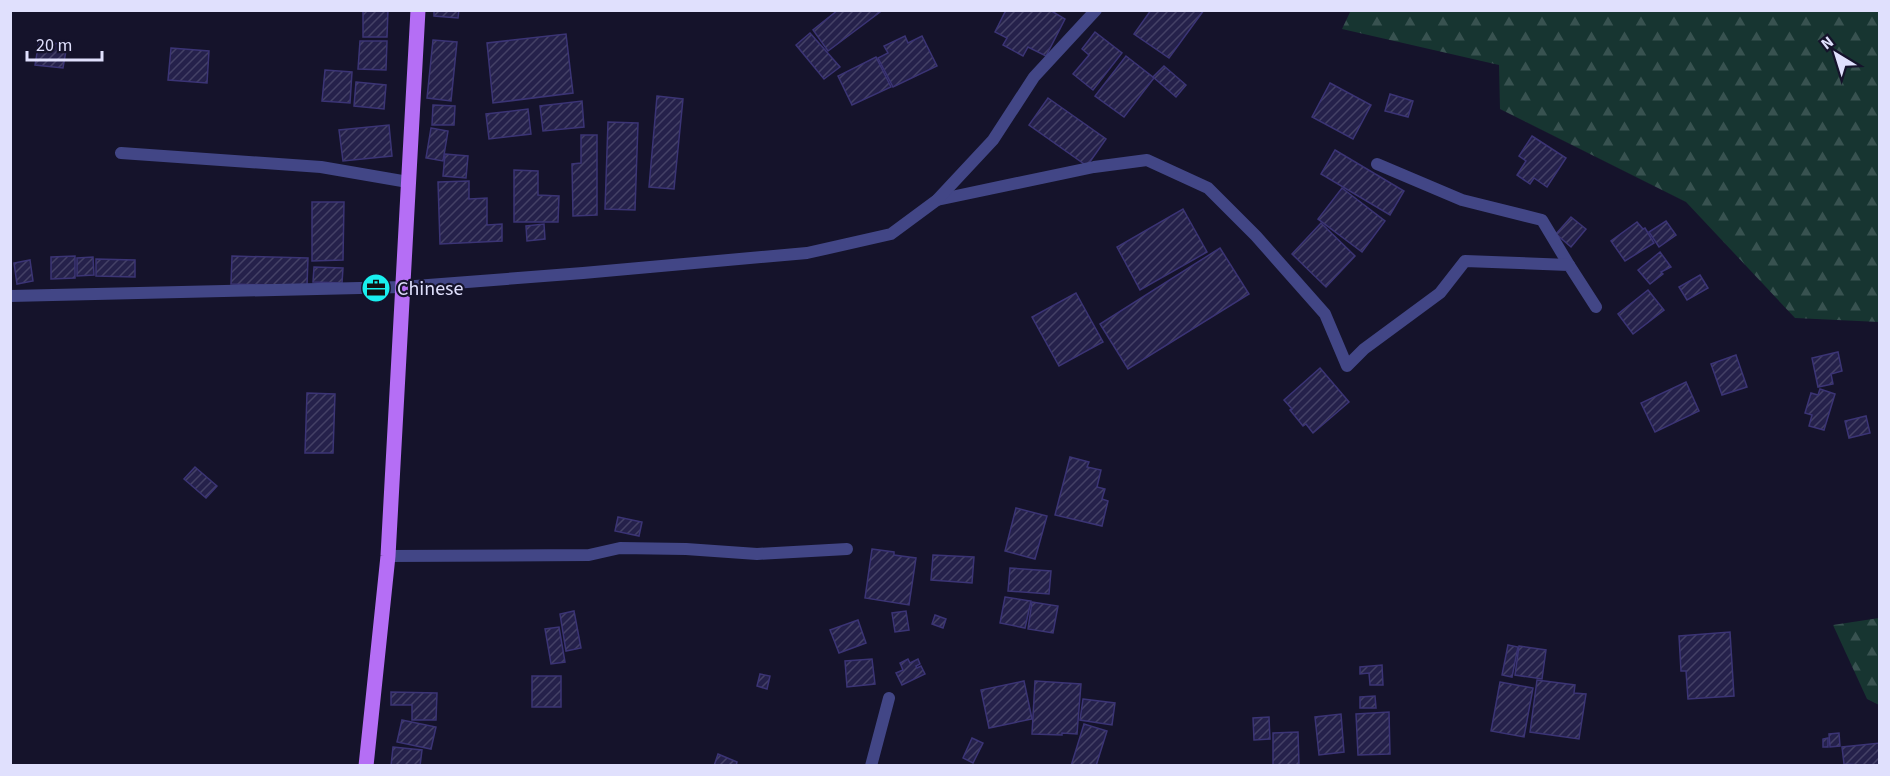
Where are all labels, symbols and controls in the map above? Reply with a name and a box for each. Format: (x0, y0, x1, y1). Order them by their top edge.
scale bar (27, 24, 102, 62)
north arrow (1806, 24, 1866, 84)
text: N (1816, 31, 1838, 55)
text: 20 m (36, 33, 72, 58)
office icon: Chinese (360, 272, 392, 304)
place label: Chinese (397, 275, 463, 303)

